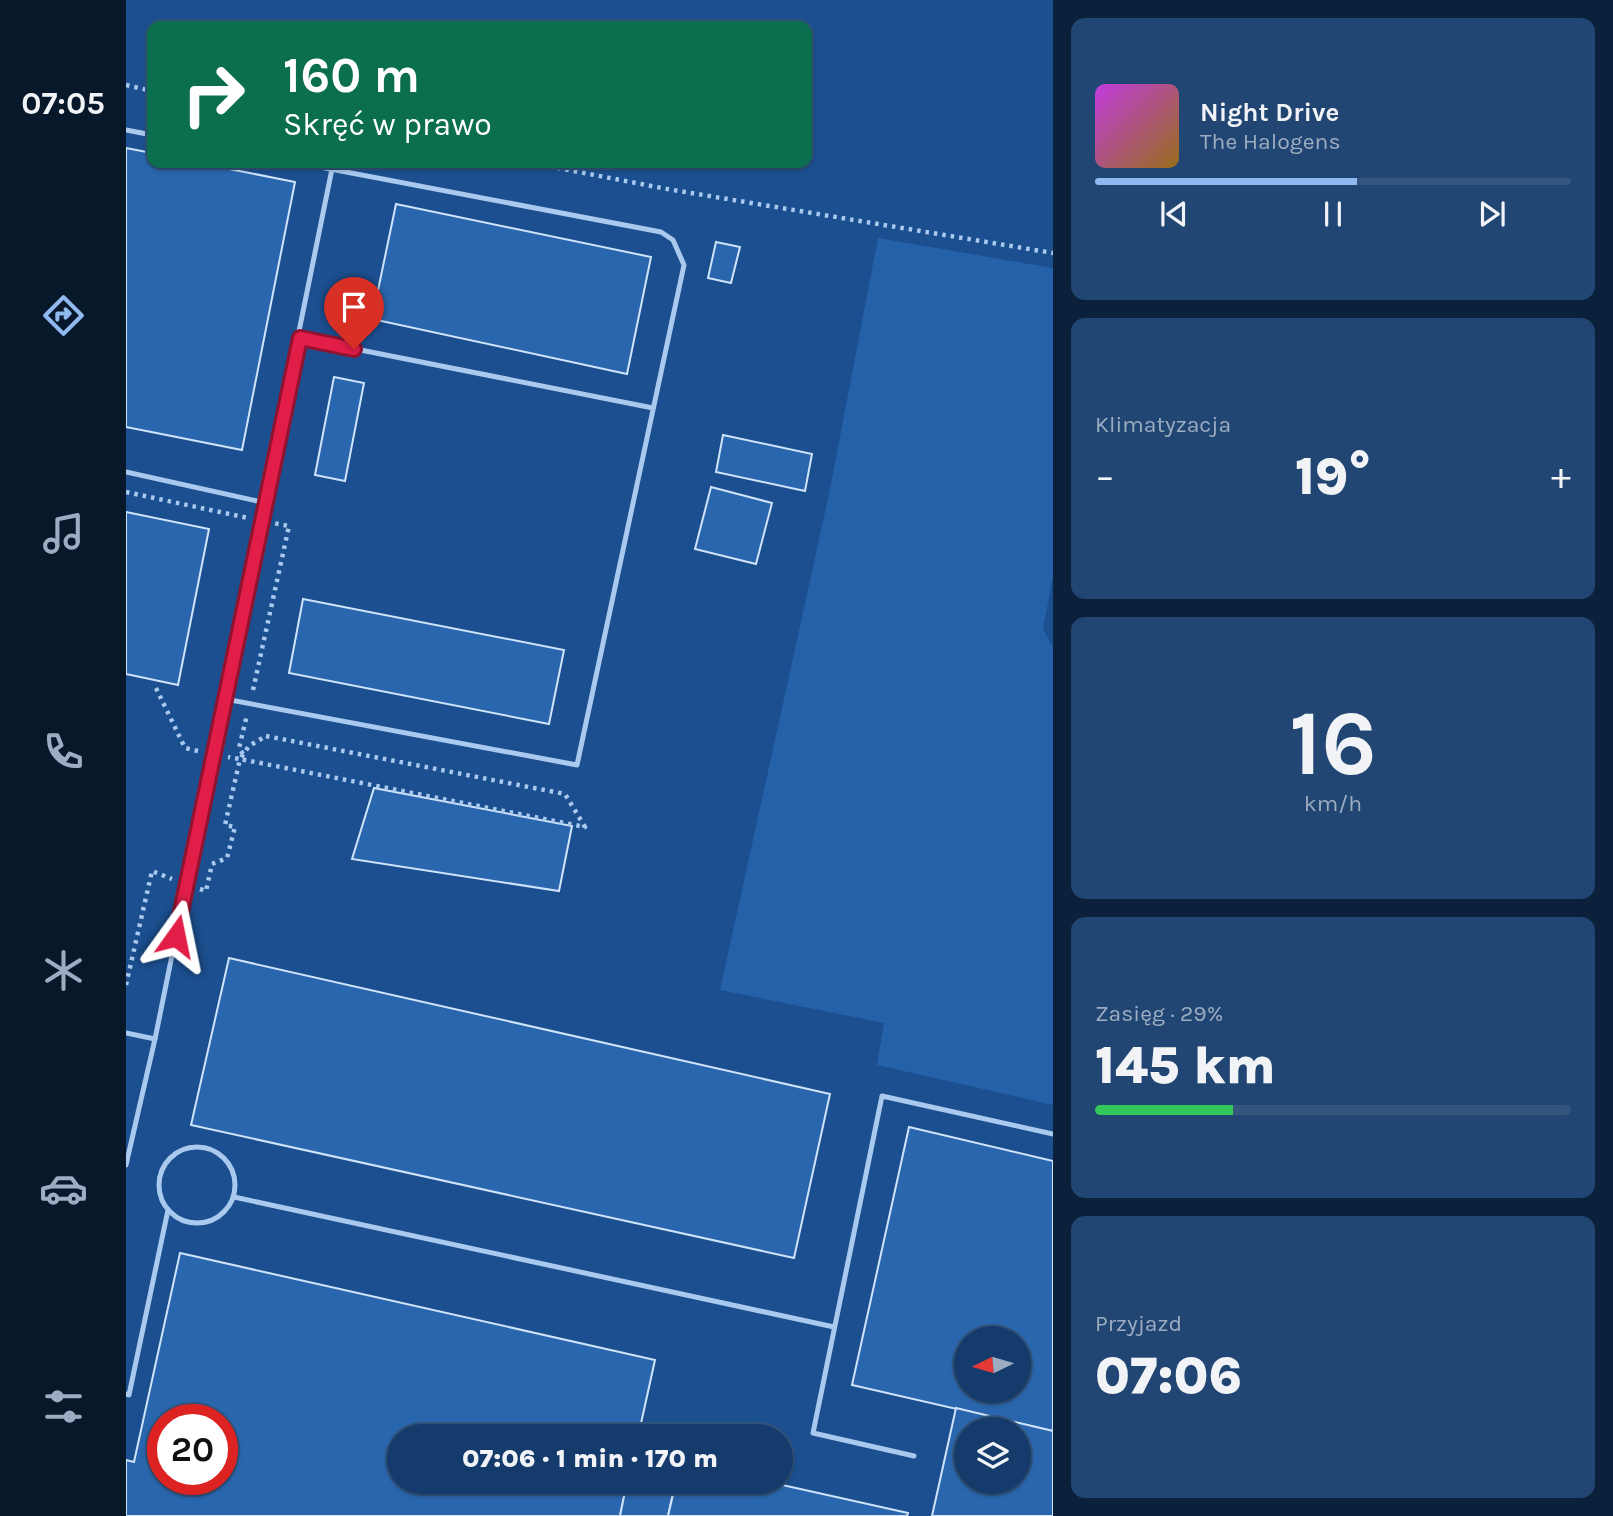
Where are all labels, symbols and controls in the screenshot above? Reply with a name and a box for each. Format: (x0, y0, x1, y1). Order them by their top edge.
text: 160 m (283, 47, 420, 104)
icon: right (168, 49, 259, 140)
text: 07:05 (21, 85, 105, 122)
text: Night Drive (1200, 97, 1339, 128)
text: Skręć w prawo (283, 106, 492, 143)
text: The Halogens (1200, 128, 1340, 155)
icon: previous (1155, 195, 1193, 233)
icon: pause (1314, 195, 1352, 233)
icon: next (1473, 195, 1511, 233)
pin (324, 277, 384, 349)
icon: arrive (335, 288, 373, 326)
icon: directions (39, 291, 88, 340)
text: Klimatyzacja (1095, 411, 1231, 438)
text: 19° (1295, 446, 1371, 507)
text: − (1095, 454, 1115, 499)
text: + (1551, 454, 1571, 499)
icon: music (39, 509, 88, 558)
text: 16 (1289, 691, 1377, 797)
icon: phone (39, 727, 88, 776)
text: km/h (1304, 790, 1362, 817)
position arrow (139, 899, 213, 973)
icon: climate (39, 946, 88, 995)
text: Zasięg · 29% (1095, 1000, 1223, 1027)
text: 145 km (1095, 1035, 1276, 1096)
icon: car (39, 1164, 88, 1213)
text: Przyjazd (1095, 1310, 1182, 1337)
north arrow (954, 1326, 1031, 1404)
map controls (954, 1326, 1031, 1494)
text: 07:06 (1095, 1345, 1242, 1406)
icon: filters (39, 1382, 88, 1431)
speed limit sign: 20 (147, 1404, 238, 1495)
button: layers (954, 1417, 1031, 1494)
text: 07:06 · 1 min · 170 m (462, 1443, 718, 1474)

